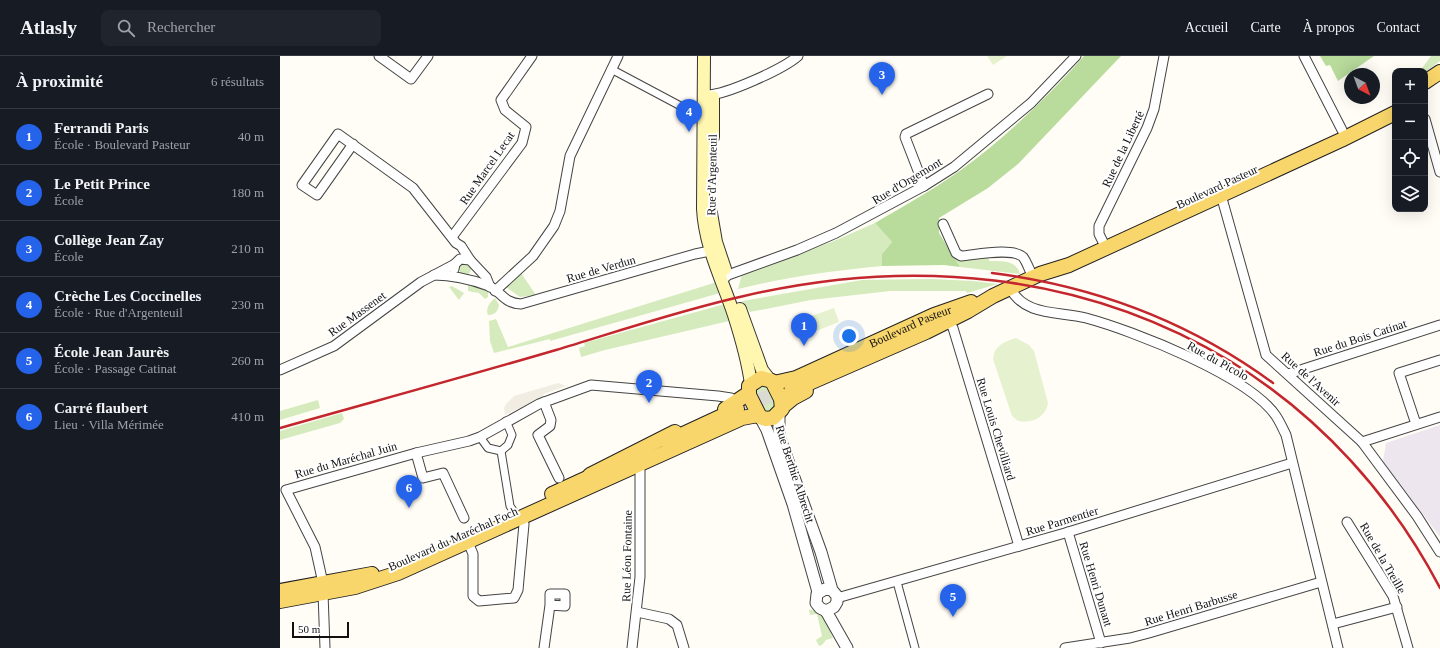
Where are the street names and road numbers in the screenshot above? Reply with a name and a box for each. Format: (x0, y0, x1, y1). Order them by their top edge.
street label: Rue de la Liberté (1099, 108, 1147, 190)
street label: Rue Marcel Lecat (457, 128, 518, 207)
street label: Rue d'Argenteuil (704, 133, 720, 216)
street label: Rue d'Orgemont (870, 154, 945, 207)
street label: Boulevard Pasteur (1174, 162, 1260, 212)
street label: Rue de Verdun (565, 252, 637, 286)
street label: Rue Massenet (326, 288, 389, 340)
street label: Boulevard Pasteur (867, 302, 953, 351)
street label: Rue du Bois Catinat (1312, 316, 1409, 360)
street label: Rue du Picolo (1185, 338, 1251, 384)
street label: Rue de l'Avenir (1279, 349, 1343, 409)
street label: Rue Louis Chevilliard (974, 376, 1018, 482)
street label: Rue Berthie Albrecht (773, 423, 818, 525)
street label: Rue du Maréchal Juin (293, 439, 399, 481)
street label: Rue Parmentier (1024, 503, 1100, 539)
street label: Boulevard du Maréchal Foch (386, 504, 520, 574)
street label: Rue Léon Fontaine (619, 510, 635, 602)
street label: Rue de la Treille (1357, 520, 1409, 596)
street label: Rue Henri Dunant (1076, 540, 1116, 629)
street label: Rue Henri Barbusse (1143, 587, 1239, 629)

